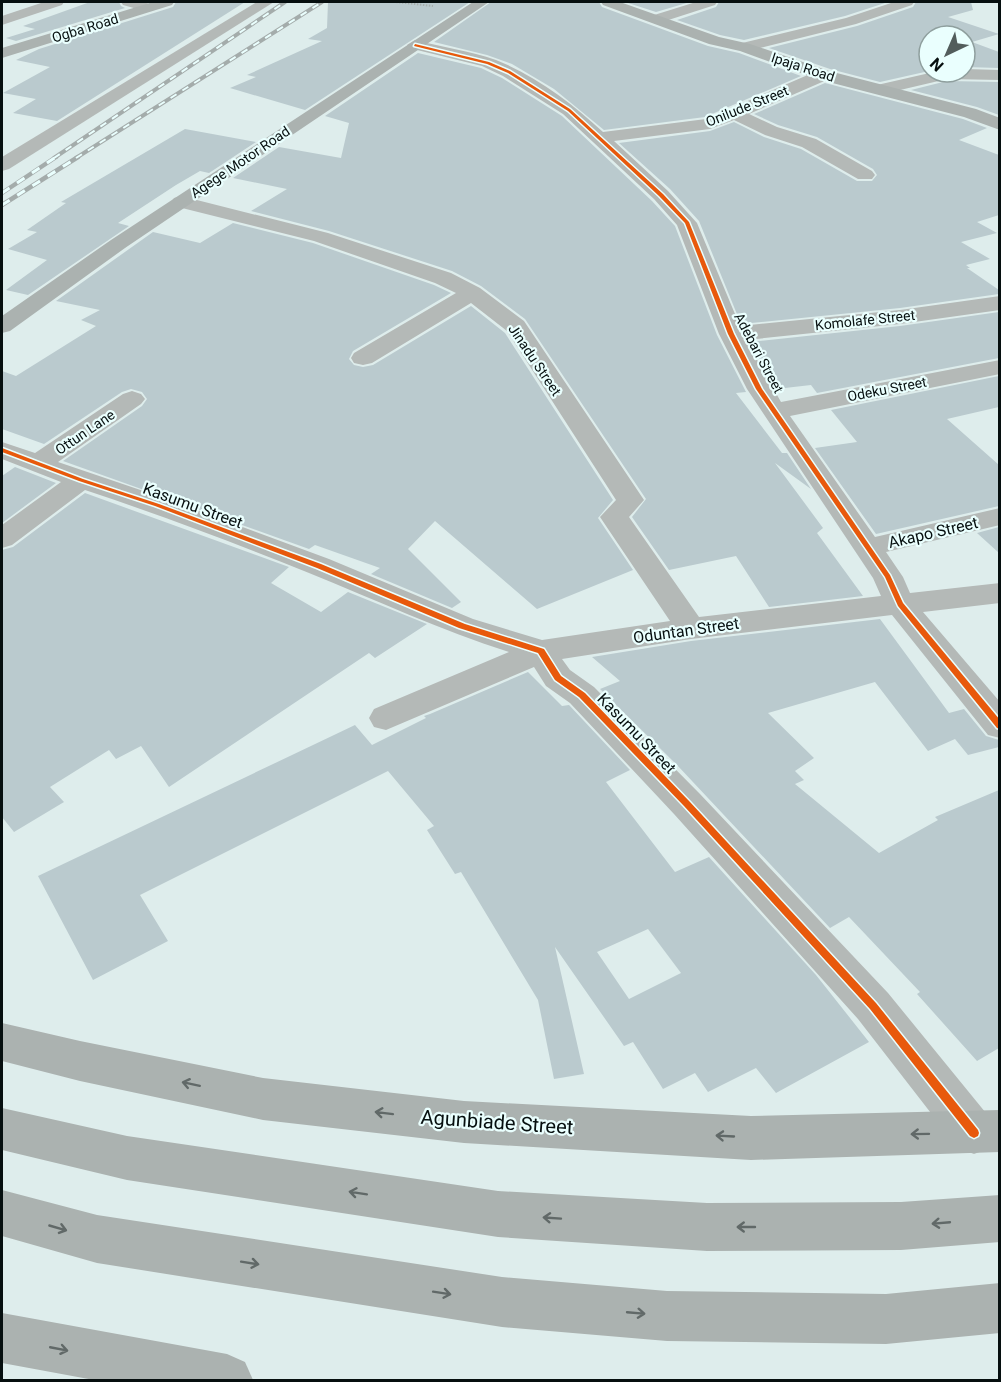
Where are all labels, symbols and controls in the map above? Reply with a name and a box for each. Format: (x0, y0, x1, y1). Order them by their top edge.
street label: Ogba Road (50, 10, 120, 46)
north arrow (917, 24, 977, 84)
street label: Ipaja Road (769, 49, 837, 85)
text: N (926, 54, 948, 75)
street label: Onilude Street (703, 82, 791, 130)
street label: Agege Motor Road (187, 123, 293, 201)
street label: Komolafe Street (814, 307, 916, 333)
street label: Adebari Street (731, 310, 787, 396)
street label: Jinadu Street (505, 321, 565, 399)
street label: Odeku Street (846, 373, 928, 405)
street label: Ottun Lane (52, 406, 118, 458)
street label: Kasumu Street (140, 479, 245, 532)
street label: Akapo Street (886, 513, 980, 552)
street label: Oduntan Street (632, 614, 740, 647)
street label: Kasumu Street (593, 689, 680, 778)
one-way arrow (182, 1078, 202, 1089)
street label: Agunbiade Street (420, 1105, 574, 1139)
one-way arrow (375, 1107, 395, 1118)
one-way arrow (911, 1129, 931, 1140)
one-way arrow (716, 1131, 736, 1142)
one-way arrow (349, 1188, 369, 1199)
one-way arrow (542, 1212, 562, 1223)
one-way arrow (932, 1218, 952, 1229)
one-way arrow (737, 1221, 757, 1233)
one-way arrow (48, 1223, 67, 1235)
one-way arrow (239, 1258, 259, 1269)
one-way arrow (432, 1288, 452, 1299)
one-way arrow (626, 1308, 646, 1319)
one-way arrow (49, 1344, 68, 1355)

